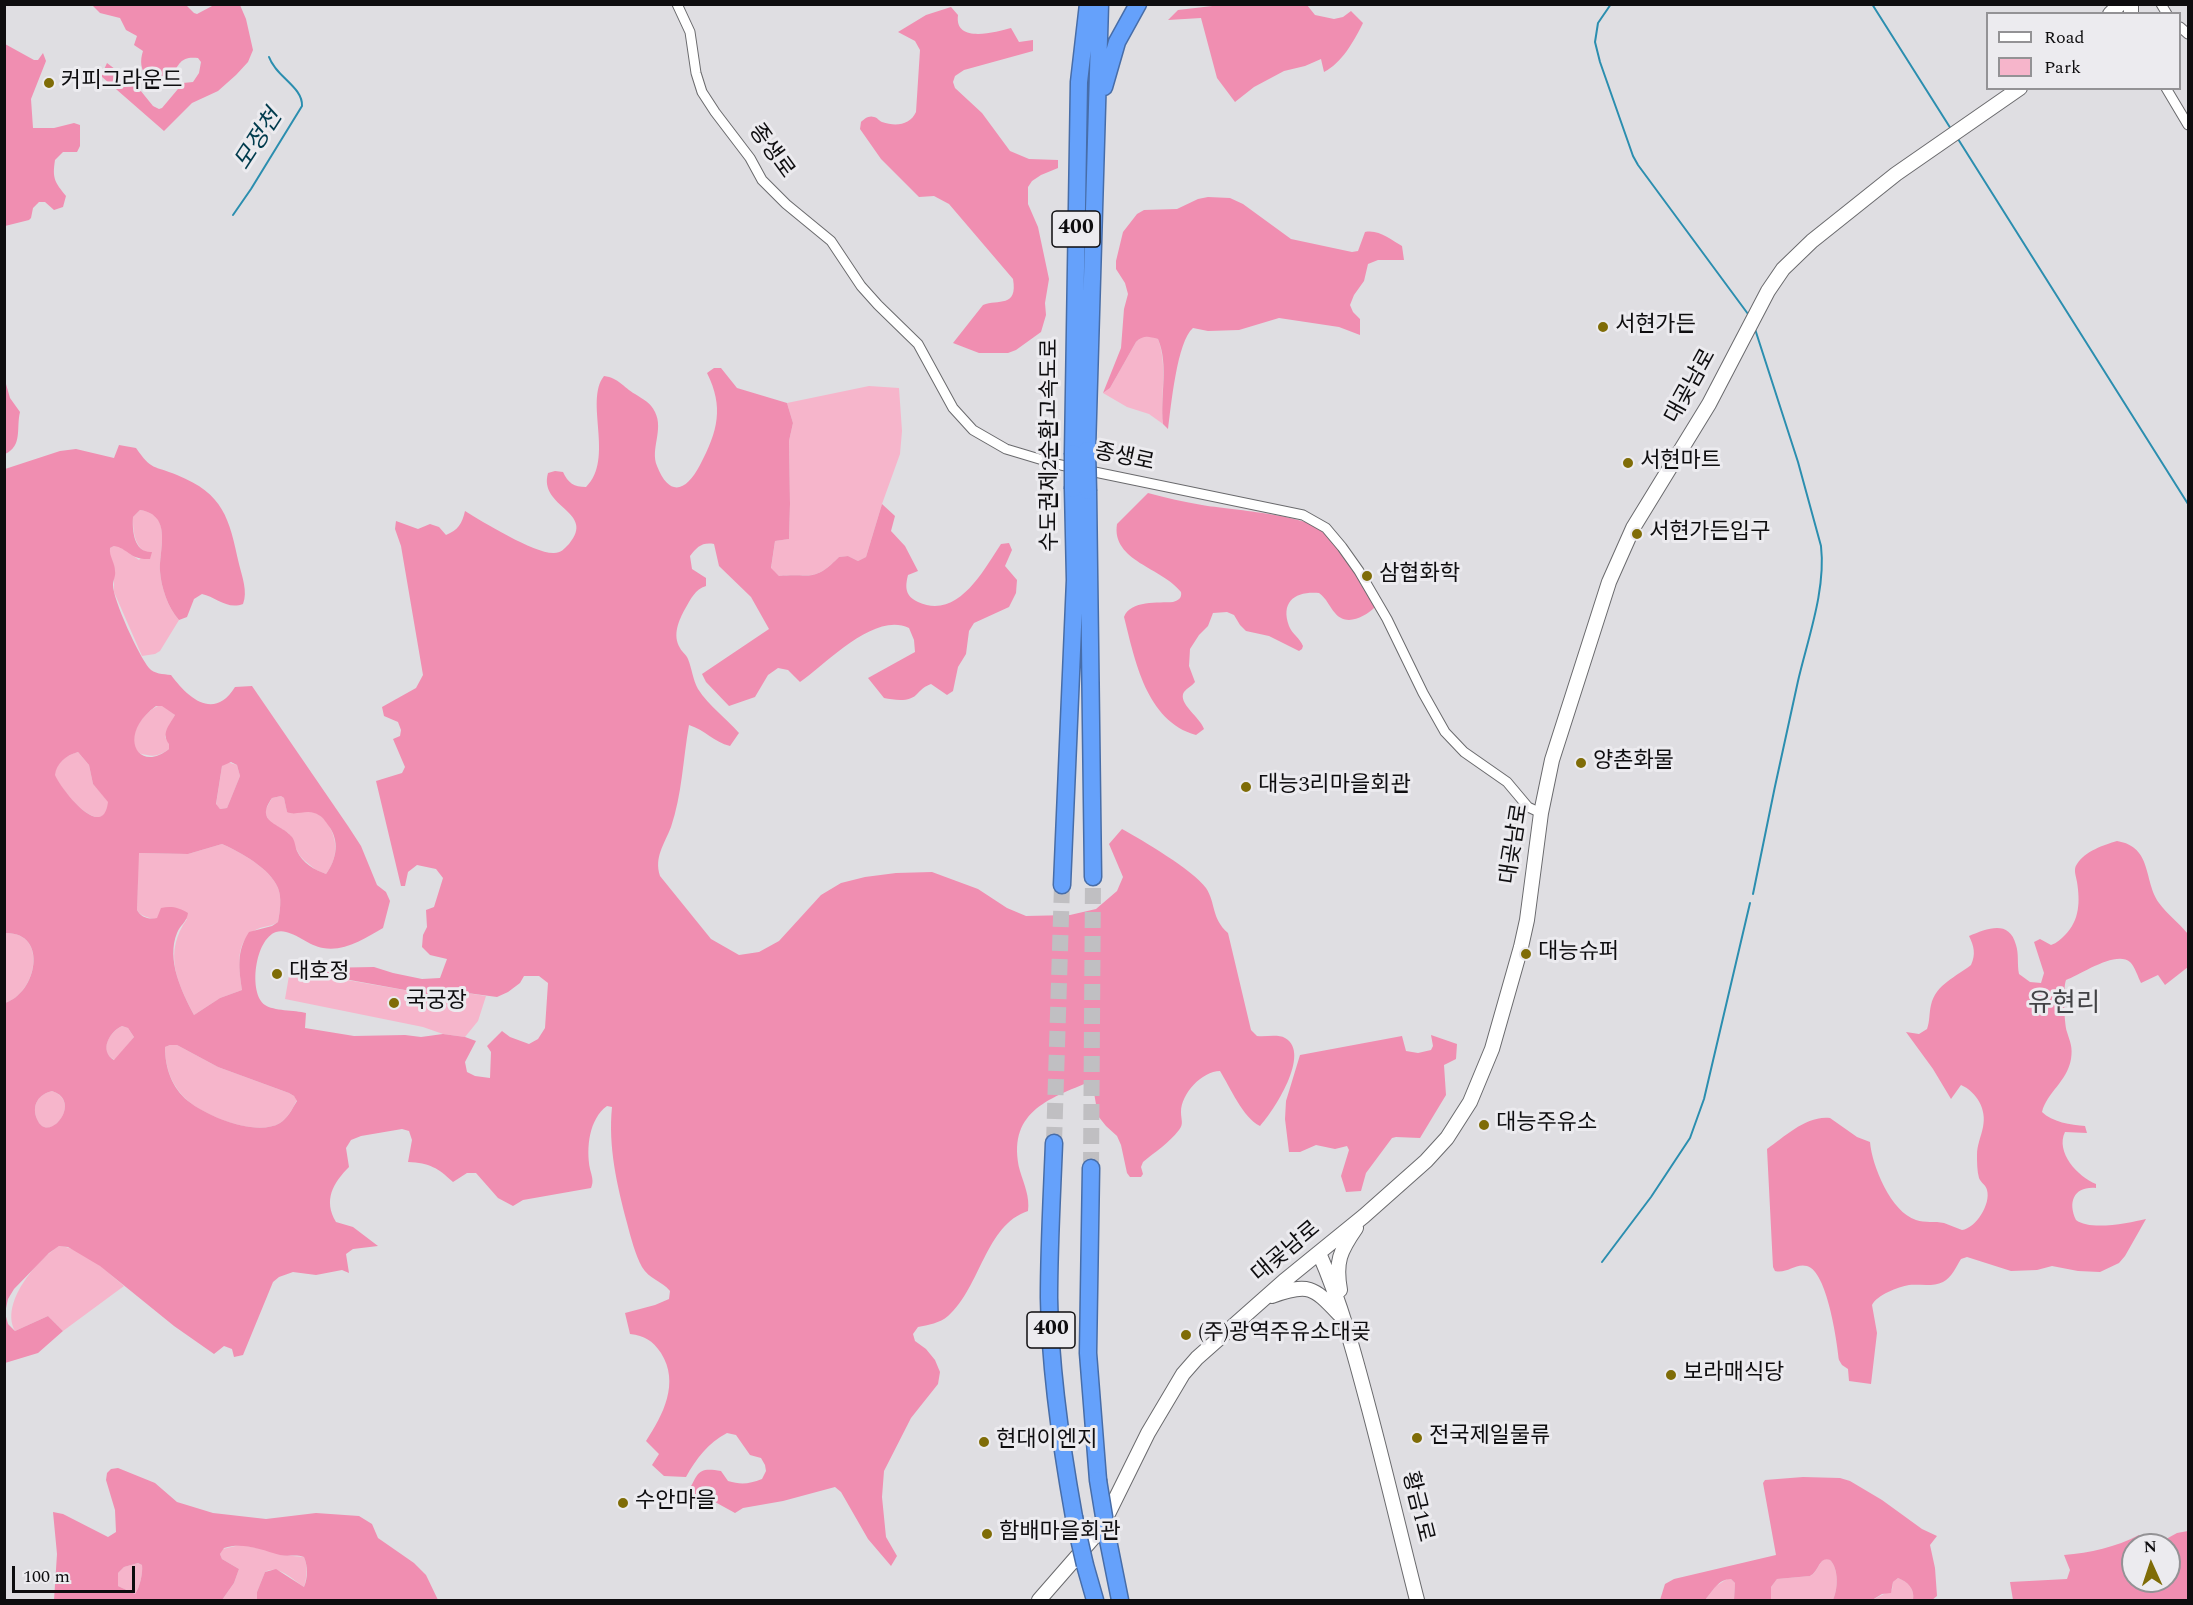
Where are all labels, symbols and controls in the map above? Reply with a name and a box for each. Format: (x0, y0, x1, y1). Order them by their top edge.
legend (1986, 12, 2181, 90)
text: Road (2044, 24, 2085, 51)
text: Park (2044, 54, 2081, 81)
place label: 커피그라운드 (61, 70, 182, 96)
marker: 커피그라운드 (42, 76, 56, 90)
water label: 모정천 (230, 105, 290, 177)
street label: 종생로 (741, 120, 799, 184)
road number: 400 (1052, 211, 1100, 247)
place label: 서현가든 (1615, 314, 1696, 340)
marker: 서현가든 (1596, 320, 1610, 334)
street label: 수도권제2순환고속도로 (1039, 338, 1065, 552)
street label: 대곶남로 (1661, 345, 1723, 429)
street label: 종생로 (1092, 440, 1156, 478)
place label: 서현마트 (1640, 450, 1721, 476)
marker: 서현마트 (1621, 456, 1635, 470)
place label: 서현가든입구 (1649, 521, 1770, 547)
marker: 서현가든입구 (1630, 527, 1644, 541)
place label: 삼협화학 (1379, 563, 1460, 589)
marker: 삼협화학 (1360, 569, 1374, 583)
place label: 양촌화물 (1593, 750, 1674, 776)
marker: 양촌화물 (1574, 756, 1588, 770)
place label: 대능3리마을회관 (1258, 774, 1411, 800)
marker: 대능3리마을회관 (1239, 780, 1253, 794)
street label: 대곶남로 (1497, 802, 1535, 886)
place label: 대능슈퍼 (1538, 941, 1619, 967)
marker: 대능슈퍼 (1519, 947, 1533, 961)
place label: 대호정 (289, 961, 350, 987)
marker: 대호정 (270, 967, 284, 981)
place label: 국궁장 (406, 990, 467, 1016)
district label: 유현리 (2028, 990, 2100, 1022)
marker: 국궁장 (387, 996, 401, 1010)
place label: 대능주유소 (1496, 1112, 1597, 1138)
marker: 대능주유소 (1477, 1118, 1491, 1132)
street label: 대곶남로 (1248, 1217, 1326, 1289)
road number: 400 (1027, 1312, 1075, 1348)
place label: (주)광역주유소대곶 (1198, 1322, 1371, 1348)
marker: (주)광역주유소대곶 (1179, 1328, 1193, 1342)
place label: 보라매식당 (1683, 1362, 1784, 1388)
marker: 보라매식당 (1664, 1368, 1678, 1382)
place label: 전국제일물류 (1429, 1425, 1550, 1451)
place label: 현대이엔지 (996, 1429, 1097, 1455)
marker: 전국제일물류 (1410, 1431, 1424, 1445)
marker: 현대이엔지 (977, 1435, 991, 1449)
street label: 황금1로 (1395, 1469, 1437, 1545)
place label: 수안마을 (635, 1490, 716, 1516)
marker: 수안마을 (616, 1496, 630, 1510)
place label: 함배마을회관 (999, 1521, 1120, 1547)
marker: 함배마을회관 (980, 1527, 994, 1541)
north arrow (2121, 1533, 2181, 1593)
text: N (2143, 1535, 2157, 1559)
scale bar (15, 1554, 138, 1592)
text: 100 m (23, 1563, 70, 1590)

